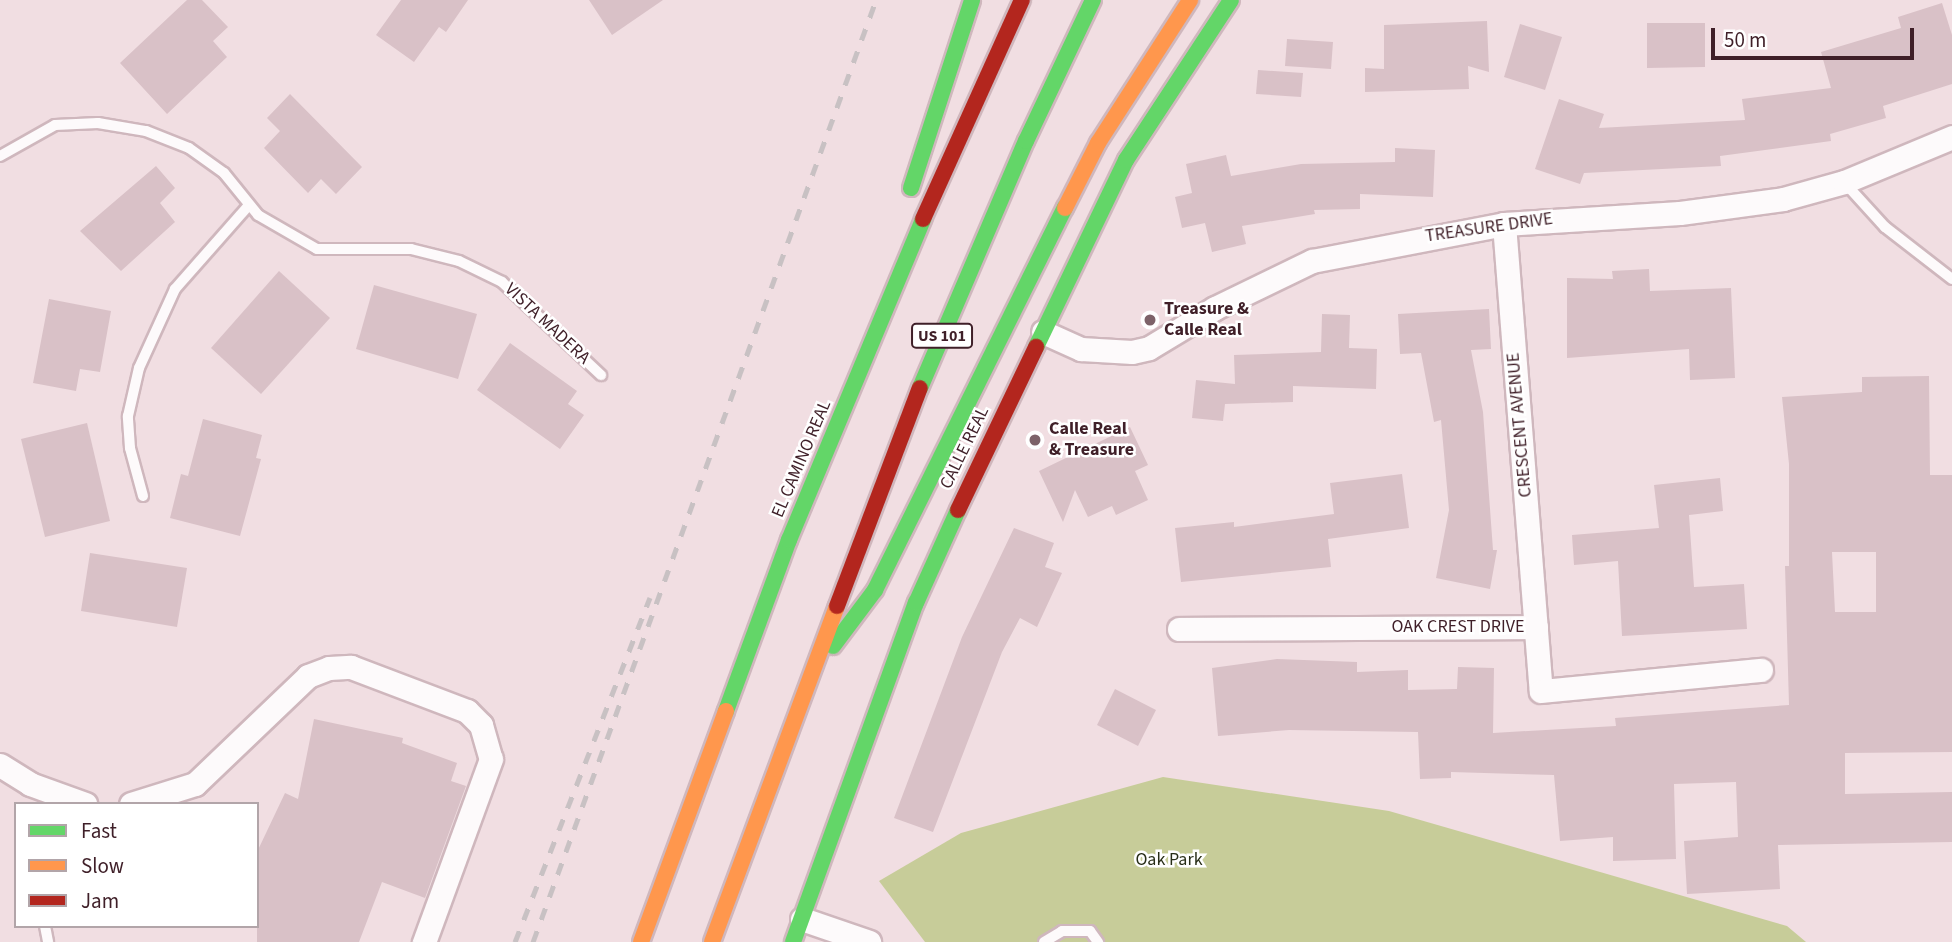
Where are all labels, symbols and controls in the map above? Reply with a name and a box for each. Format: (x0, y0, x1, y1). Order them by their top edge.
scale bar (1714, 14, 1917, 58)
text: 50 m (1724, 25, 1766, 55)
street label: TREASURE DRIVE (1424, 208, 1554, 248)
street label: VISTA MADERA (500, 279, 594, 369)
place label: Treasure & Calle Real (1164, 299, 1249, 342)
marker: Treasure & Calle Real (1142, 312, 1158, 328)
road number: US 101 (911, 324, 974, 348)
street label: CRESCENT AVENUE (1503, 352, 1537, 498)
street label: EL CAMINO REAL (768, 397, 836, 521)
street label: CALLE REAL (936, 403, 994, 493)
place label: Calle Real & Treasure (1049, 419, 1134, 462)
marker: Calle Real & Treasure (1027, 432, 1043, 448)
street label: OAK CREST DRIVE (1392, 616, 1524, 638)
legend (14, 802, 259, 928)
text: Fast (81, 816, 117, 846)
park label: Oak Park (1135, 849, 1203, 871)
text: Slow (81, 851, 124, 881)
text: Jam (81, 886, 119, 916)

